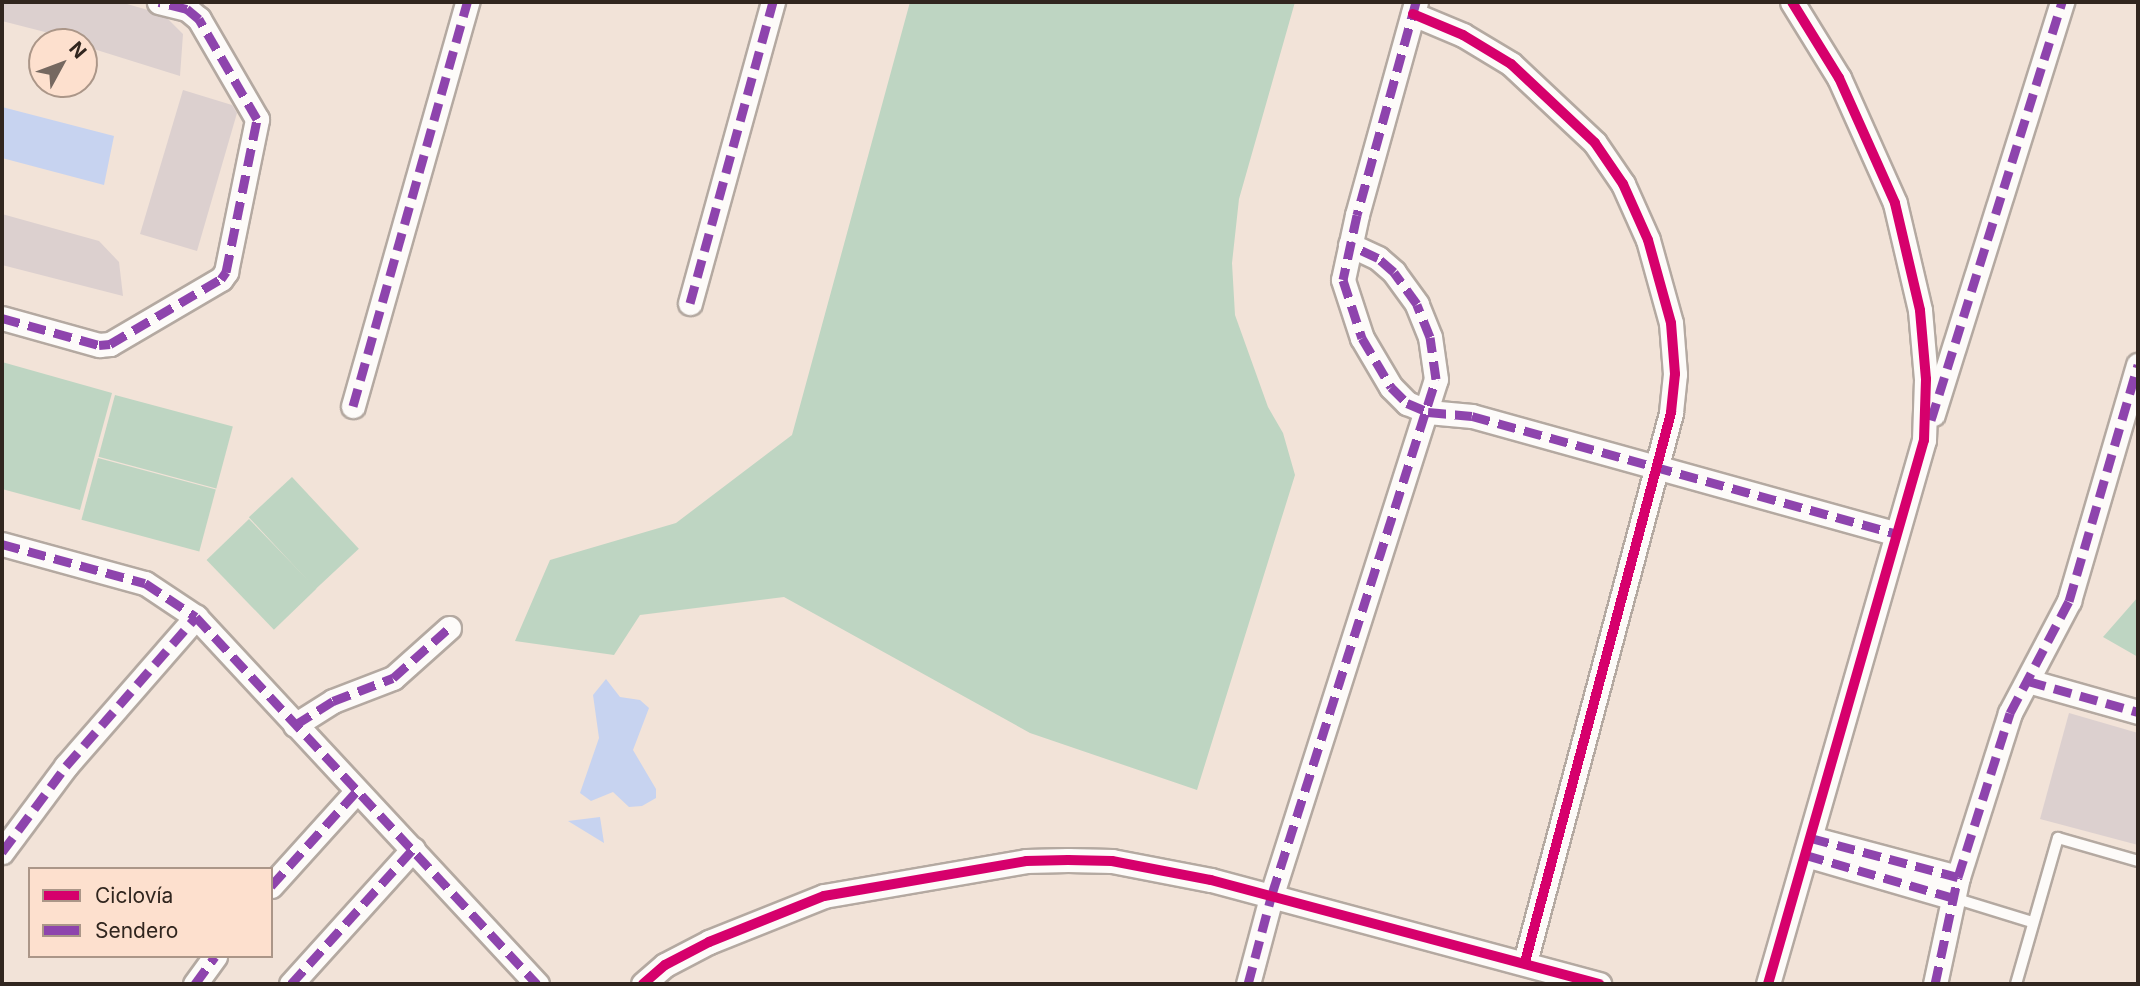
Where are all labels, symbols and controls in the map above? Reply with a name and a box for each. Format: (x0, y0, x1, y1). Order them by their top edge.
north arrow (28, 28, 98, 98)
text: N (64, 37, 91, 63)
legend (28, 867, 273, 958)
text: Ciclovía (95, 883, 173, 908)
text: Sendero (95, 918, 178, 943)

